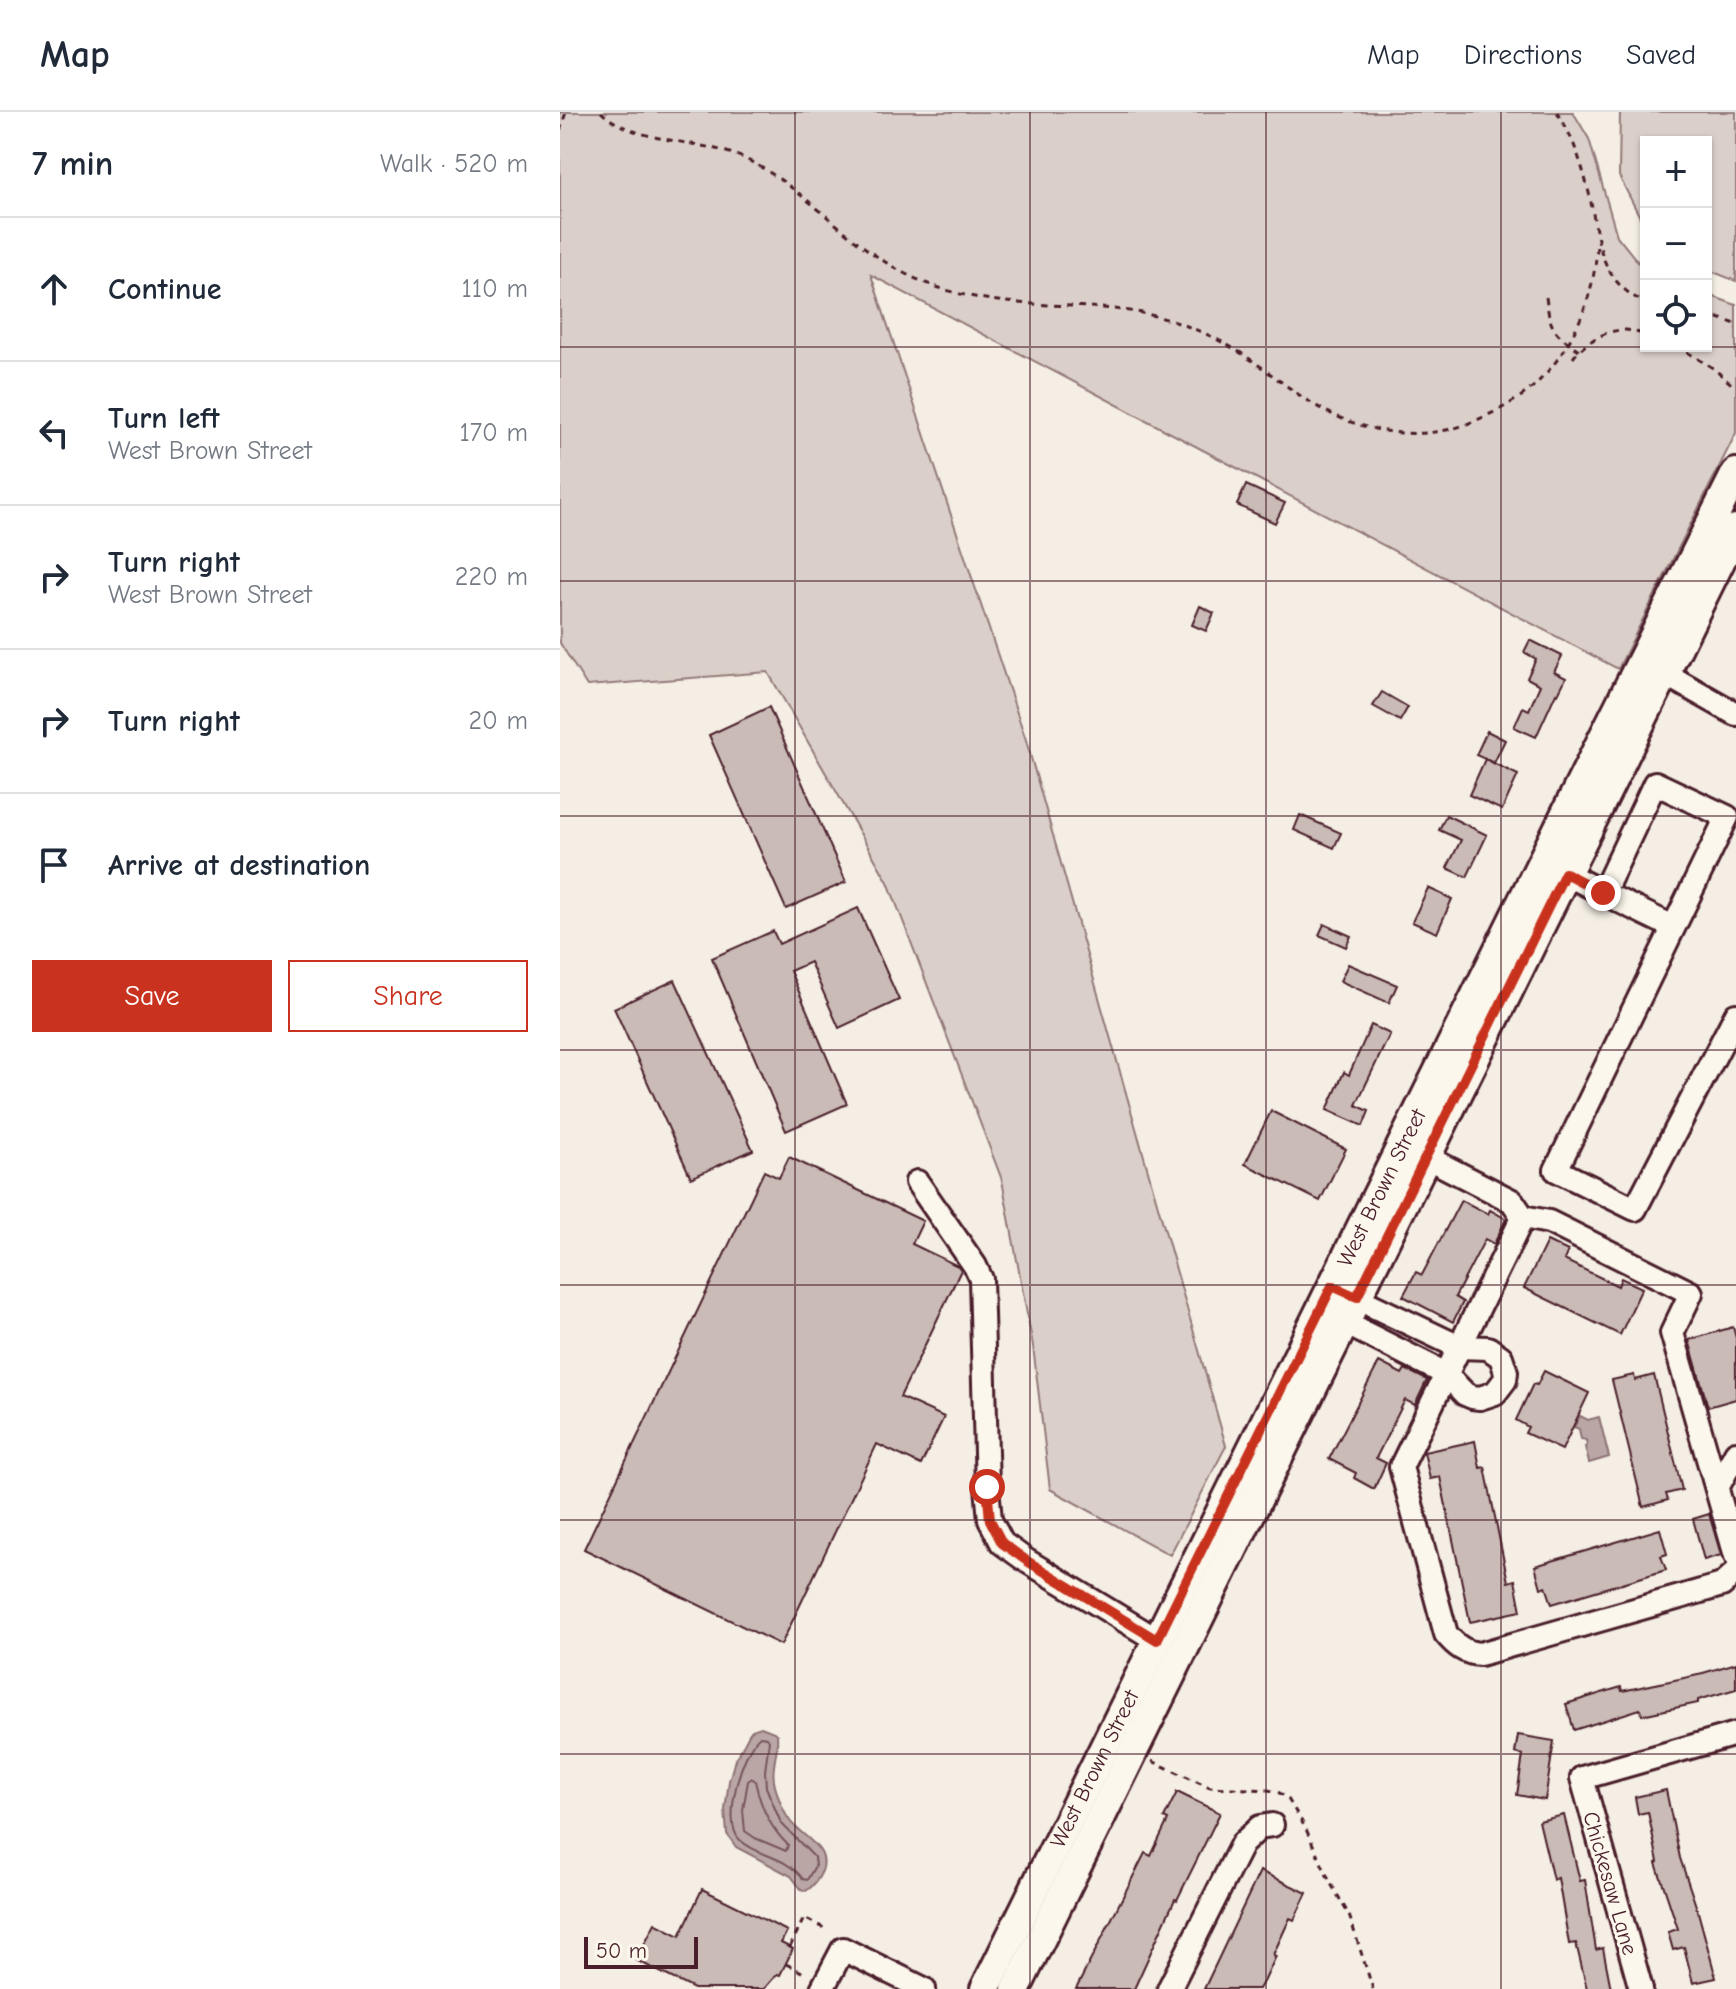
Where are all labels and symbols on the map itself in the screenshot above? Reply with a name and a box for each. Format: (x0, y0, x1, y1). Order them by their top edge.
route end (1585, 875, 1621, 911)
street label: West Brown Street (1332, 1104, 1432, 1271)
route start (969, 1469, 1005, 1505)
street label: West Brown Street (1045, 1685, 1145, 1852)
street label: Chickesaw Lane (1577, 1808, 1643, 1958)
scale bar (584, 1933, 698, 1969)

